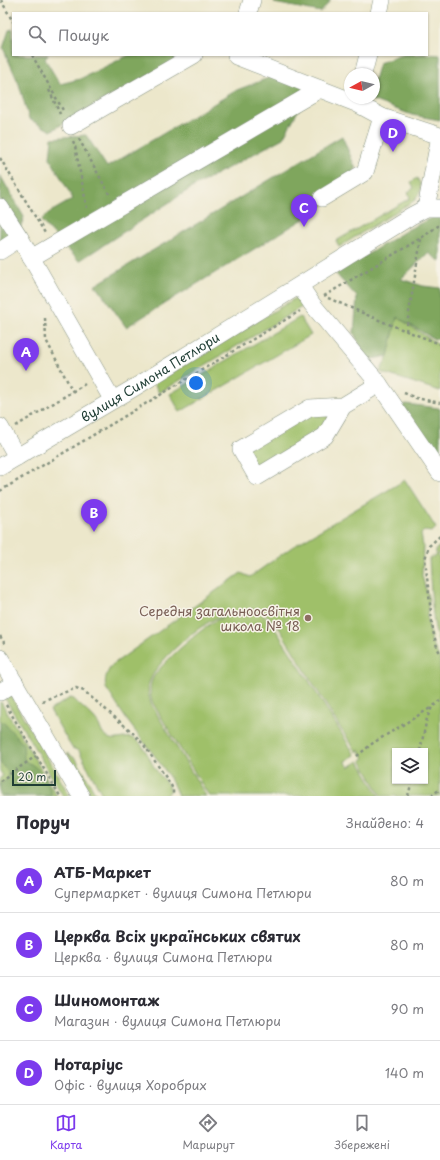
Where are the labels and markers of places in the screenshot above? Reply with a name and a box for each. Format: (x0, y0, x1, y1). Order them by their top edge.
pin: D (380, 119, 406, 152)
pin: C (291, 194, 317, 227)
pin: A (13, 338, 39, 371)
pin: B (81, 499, 107, 532)
place label: Середня загальноосвітня школа № 18 (139, 601, 300, 635)
marker: Середня загальноосвітня школа № 18 (303, 613, 313, 623)

